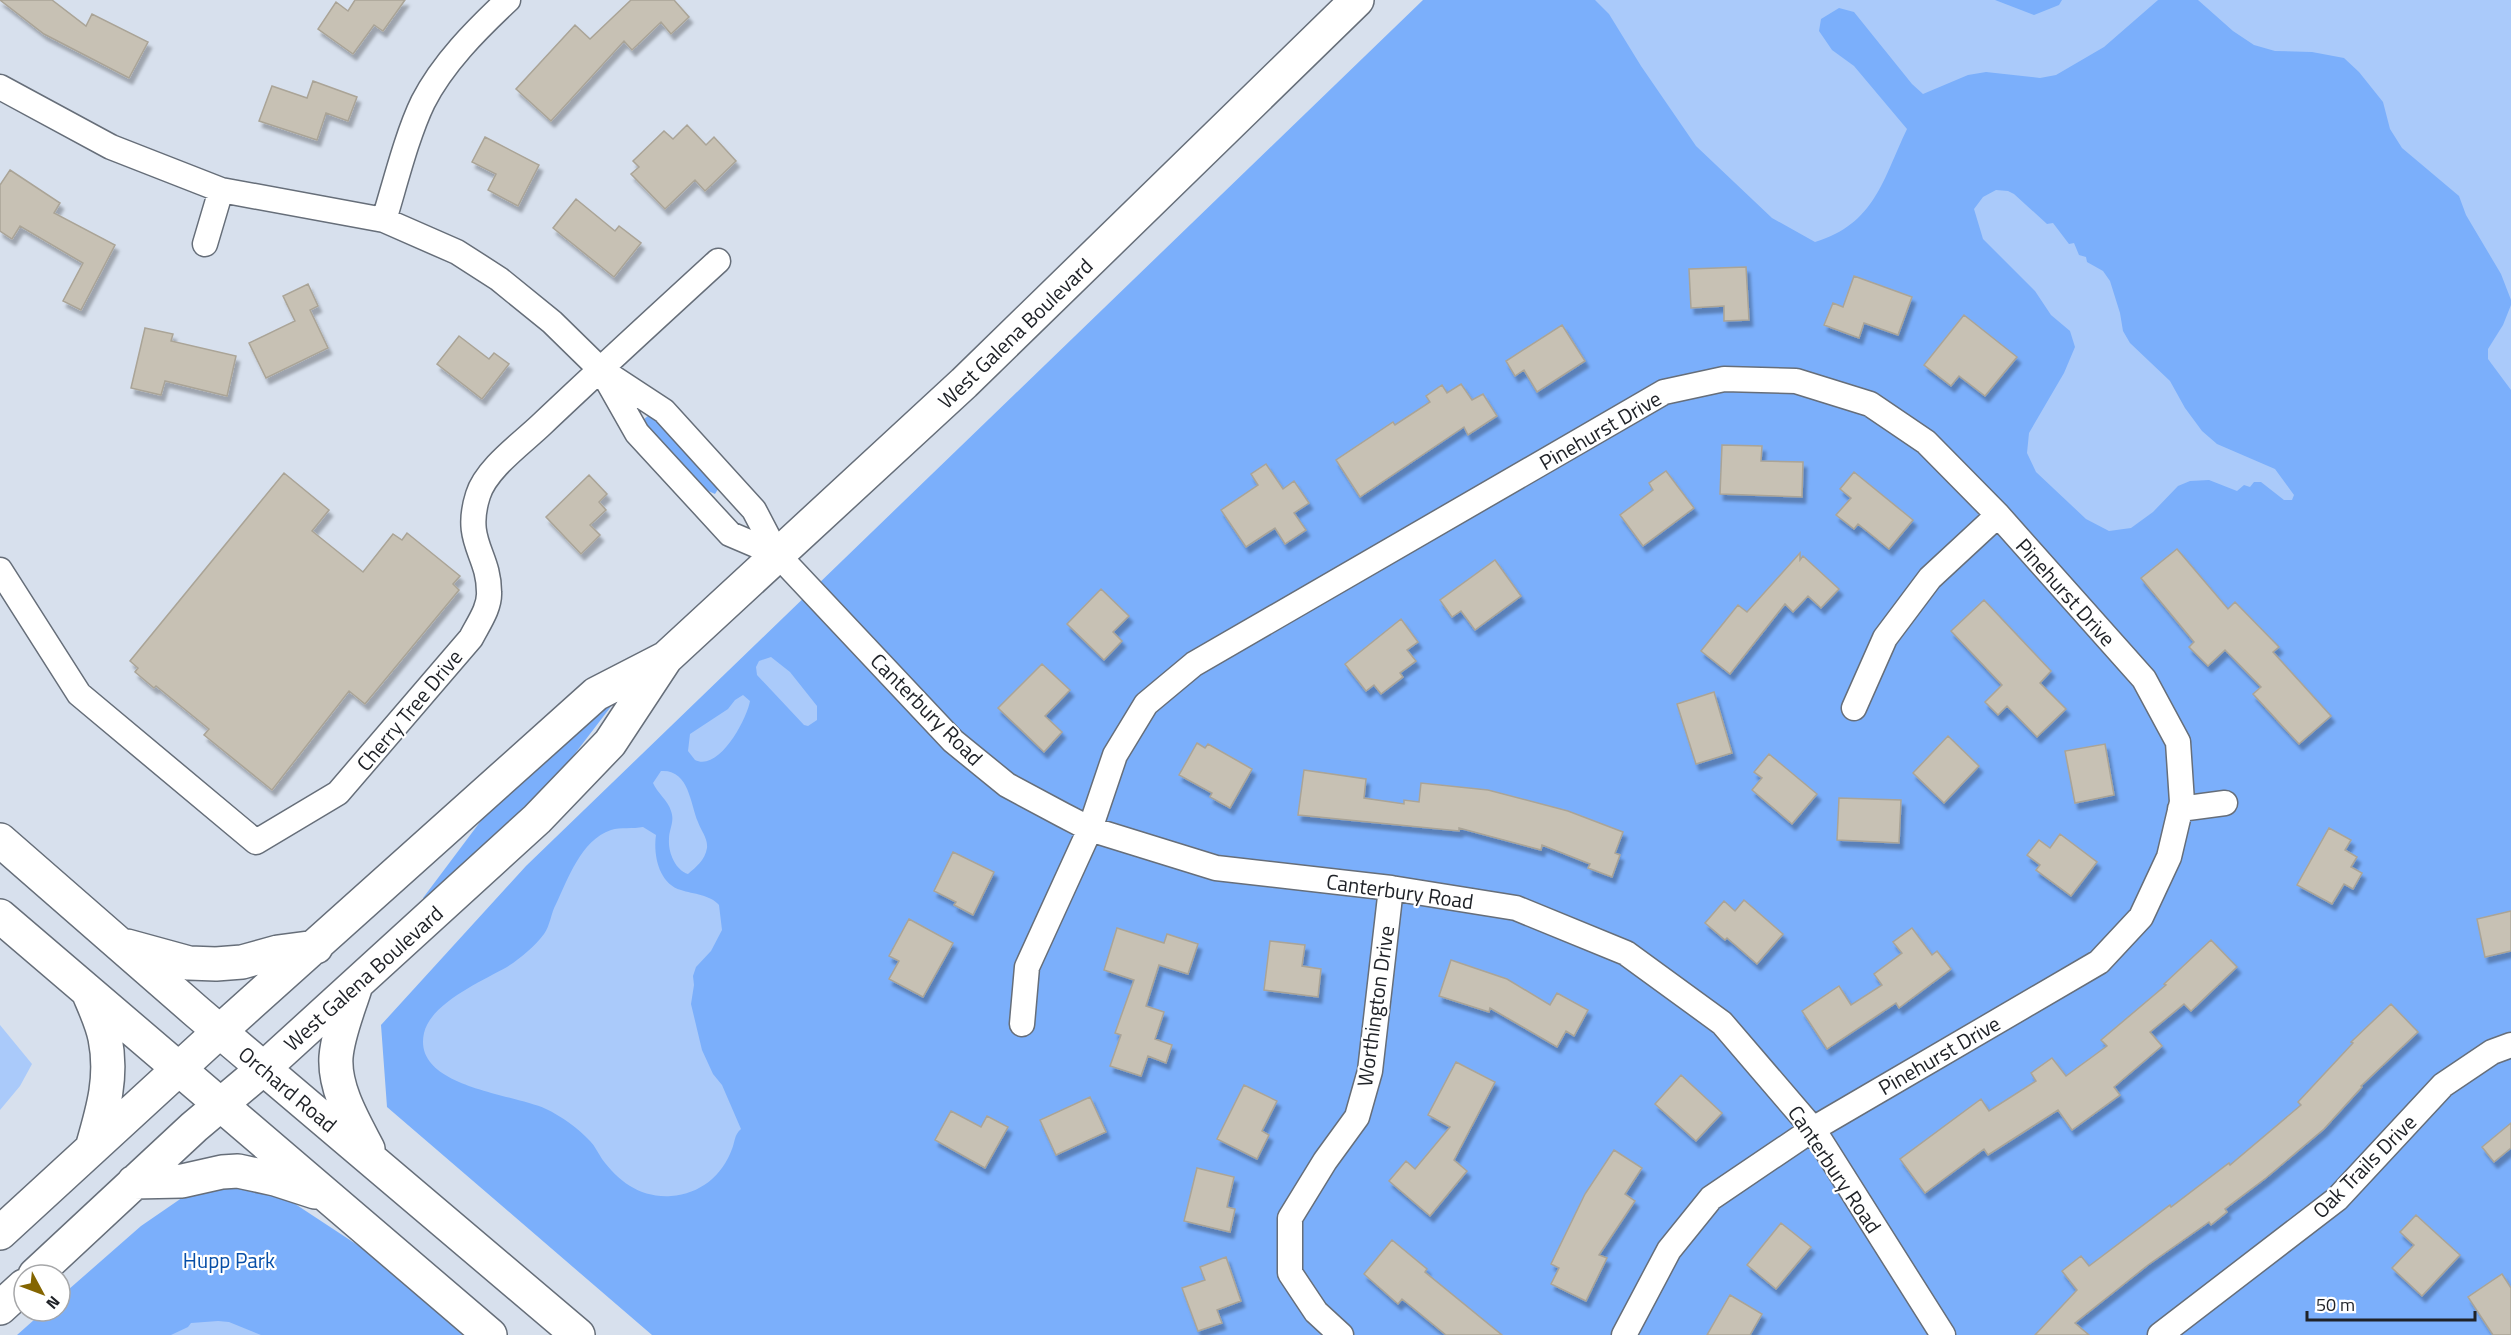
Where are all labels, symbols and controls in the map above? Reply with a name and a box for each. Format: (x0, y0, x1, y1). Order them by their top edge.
street label: West Galena Boulevard (930, 250, 1100, 416)
street label: Pinehurst Drive (1533, 382, 1667, 478)
street label: Pinehurst Drive (2009, 531, 2123, 653)
street label: Cherry Tree Drive (348, 642, 470, 778)
street label: Canterbury Road (863, 645, 991, 773)
street label: Canterbury Road (1324, 865, 1476, 917)
street label: West Galena Boulevard (276, 898, 450, 1058)
street label: Worthington Drive (1348, 923, 1402, 1089)
street label: Pinehurst Drive (1872, 1007, 2006, 1103)
street label: Orchard Road (232, 1038, 344, 1140)
street label: Canterbury Road (1780, 1099, 1890, 1239)
street label: Oak Trails Drive (2305, 1107, 2423, 1225)
park label: Hupp Park (183, 1244, 275, 1276)
north arrow (12, 1263, 72, 1323)
scale bar (2307, 1284, 2475, 1322)
text: N (41, 1291, 66, 1315)
text: 50 m (2316, 1291, 2355, 1318)

